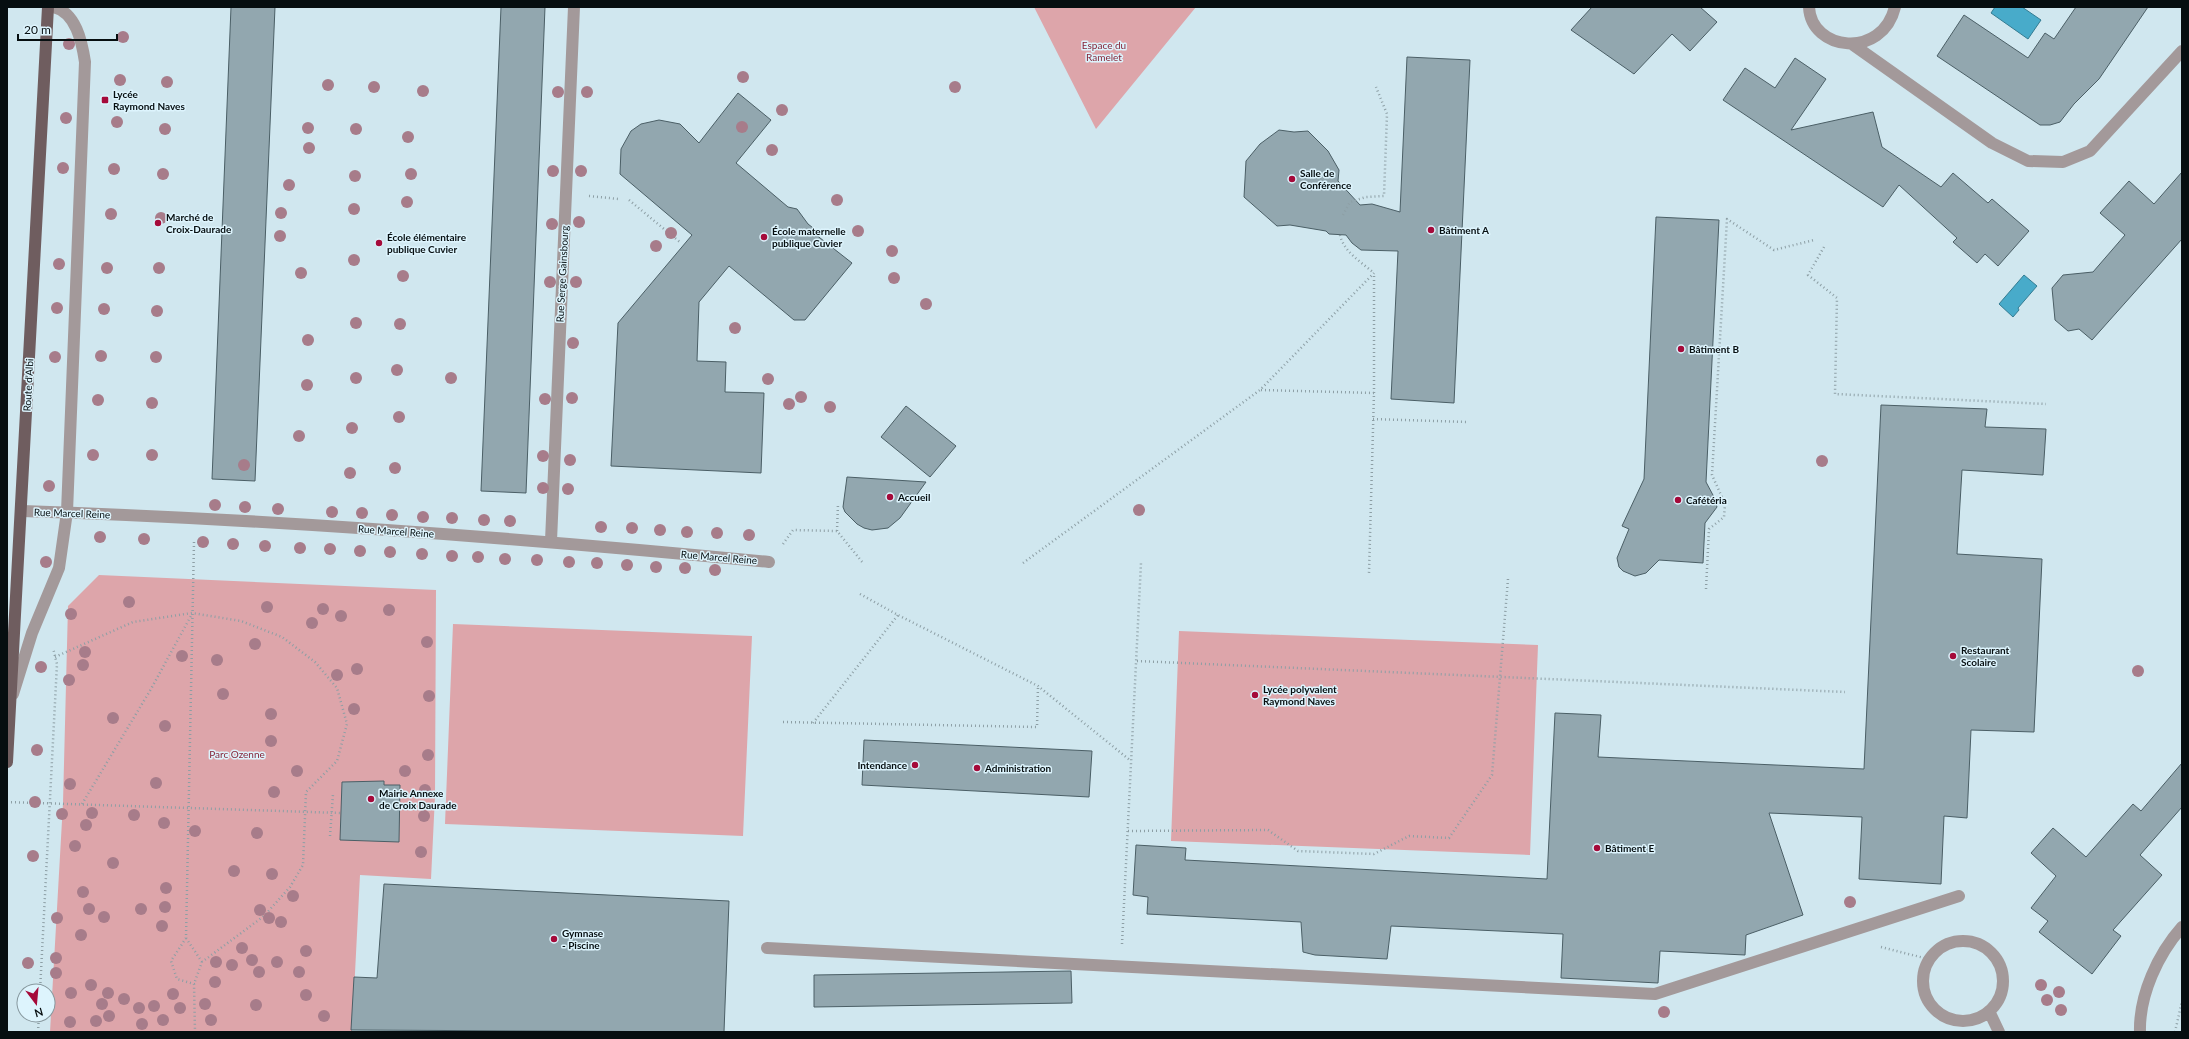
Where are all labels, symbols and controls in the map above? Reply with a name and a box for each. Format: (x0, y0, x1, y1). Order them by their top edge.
scale bar (18, 16, 117, 42)
text: 20 m (24, 22, 51, 37)
park label: Espace du Ramelet (1082, 39, 1126, 63)
place label: Lycée Raymond Naves (113, 88, 185, 112)
marker: Lycée Raymond Naves (100, 95, 110, 105)
place label: Salle de Conférence (1300, 167, 1352, 191)
marker: Salle de Conférence (1287, 174, 1297, 184)
place label: Marché de Croix-Daurade (166, 211, 232, 235)
marker: Marché de Croix-Daurade (153, 218, 163, 228)
place label: Bâtiment A (1439, 224, 1489, 236)
street label: Rue Serge Gainsbourg (553, 225, 571, 323)
place label: École maternelle publique Cuvier (772, 225, 846, 249)
marker: Bâtiment A (1426, 225, 1436, 235)
place label: École élémentaire publique Cuvier (387, 231, 467, 255)
marker: École maternelle publique Cuvier (759, 232, 769, 242)
marker: École élémentaire publique Cuvier (374, 238, 384, 248)
place label: Bâtiment B (1689, 343, 1739, 355)
marker: Bâtiment B (1676, 344, 1686, 354)
street label: Route d'Albi (21, 358, 35, 412)
place label: Accueil (897, 491, 930, 503)
marker: Accueil (885, 492, 895, 502)
place label: Cafétéria (1686, 494, 1727, 506)
marker: Cafétéria (1673, 495, 1683, 505)
street label: Rue Marcel Reine (34, 506, 110, 520)
street label: Rue Marcel Reine (357, 522, 435, 540)
street label: Rue Marcel Reine (680, 548, 758, 566)
place label: Restaurant Scolaire (1961, 644, 2010, 668)
marker: Restaurant Scolaire (1948, 651, 1958, 661)
place label: Lycée polyvalent Raymond Naves (1263, 683, 1337, 707)
marker: Lycée polyvalent Raymond Naves (1250, 690, 1260, 700)
park label: Parc Ozenne (209, 748, 265, 760)
place label: Intendance (857, 759, 908, 771)
marker: Intendance (910, 760, 920, 770)
place label: Administration (984, 762, 1052, 774)
marker: Administration (972, 763, 982, 773)
place label: Mairie Annexe de Croix Daurade (379, 787, 457, 811)
marker: Mairie Annexe de Croix Daurade (366, 794, 376, 804)
place label: Bâtiment E (1605, 842, 1654, 854)
marker: Bâtiment E (1592, 843, 1602, 853)
place label: Gymnase - Piscine (562, 927, 604, 951)
marker: Gymnase - Piscine (549, 934, 559, 944)
north arrow (16, 983, 56, 1023)
text: N (33, 1006, 45, 1021)

